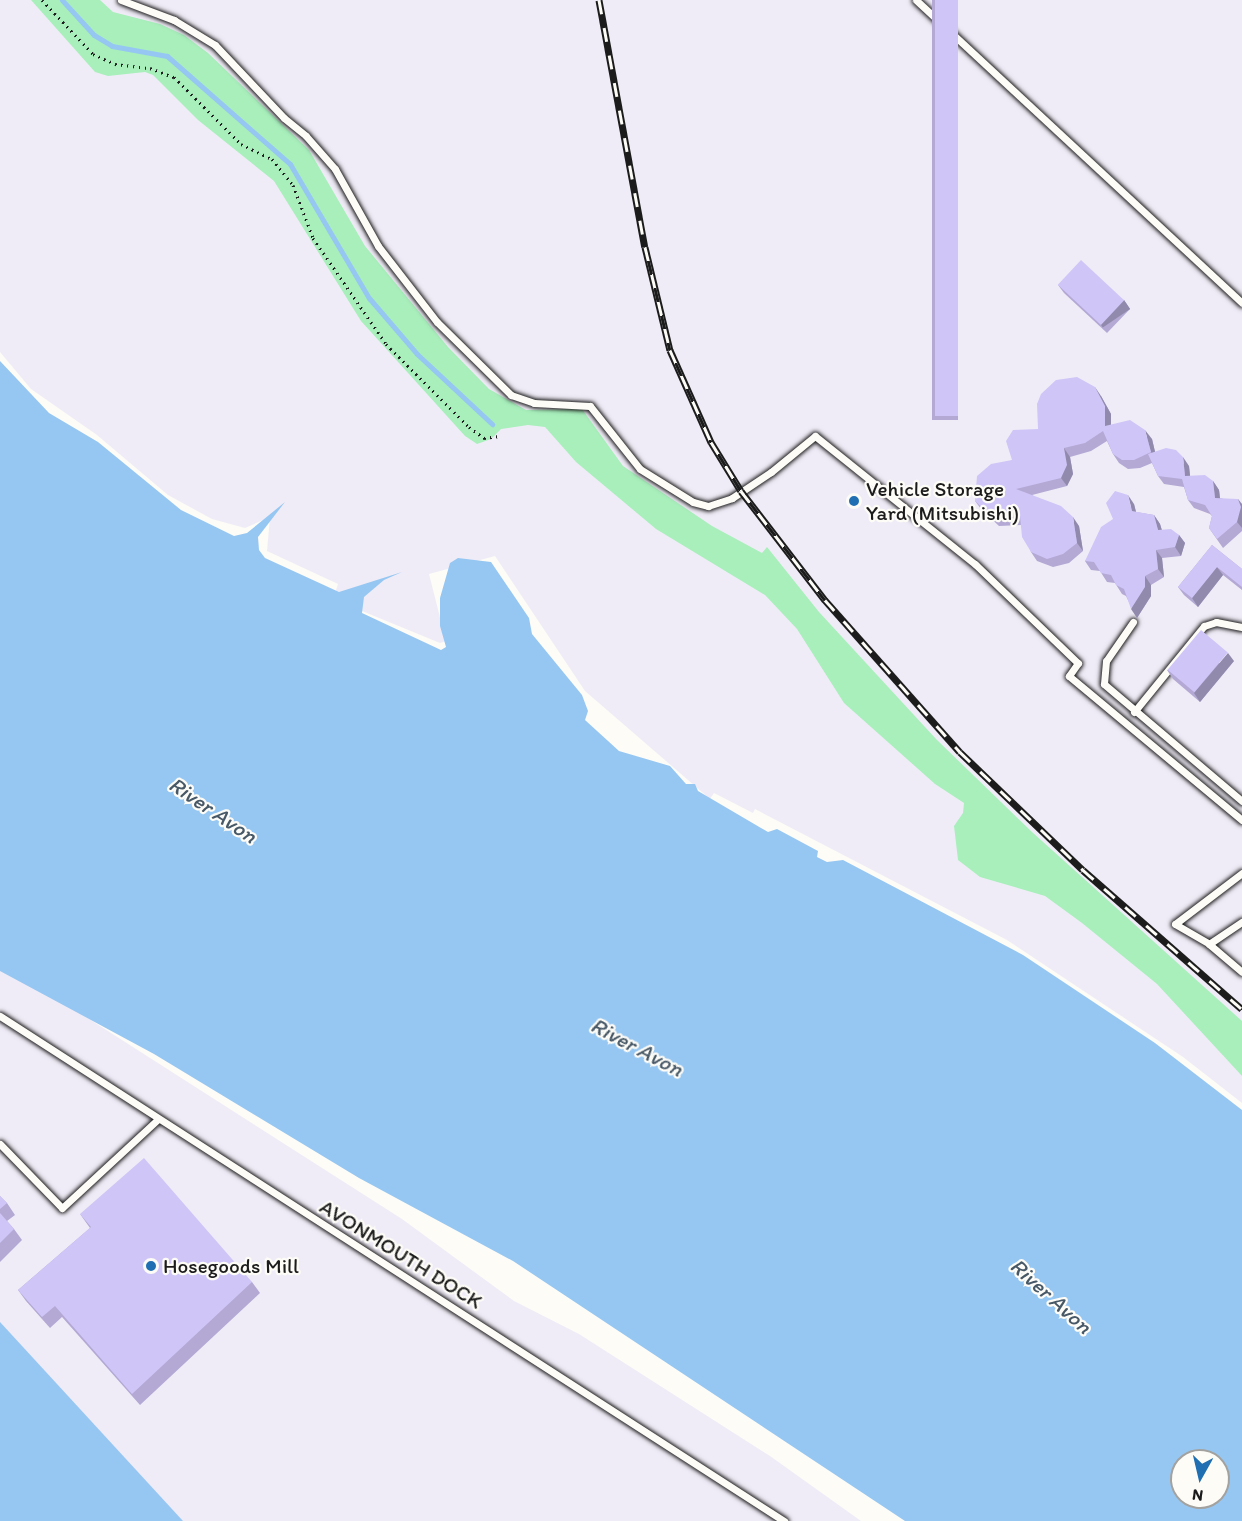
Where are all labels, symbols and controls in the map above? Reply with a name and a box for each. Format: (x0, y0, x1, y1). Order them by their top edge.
place label: Vehicle Storage Yard (Mitsubishi) (866, 476, 1018, 526)
marker: Vehicle Storage Yard (Mitsubishi) (847, 494, 861, 508)
water label: River Avon (164, 771, 262, 849)
water label: River Avon (587, 1012, 687, 1082)
street label: AVONMOUTH DOCK (315, 1194, 487, 1314)
place label: Hosegoods Mill (163, 1253, 299, 1279)
water label: River Avon (1005, 1253, 1097, 1339)
marker: Hosegoods Mill (144, 1259, 158, 1273)
north arrow (1170, 1449, 1230, 1509)
text: N (1191, 1485, 1204, 1505)

